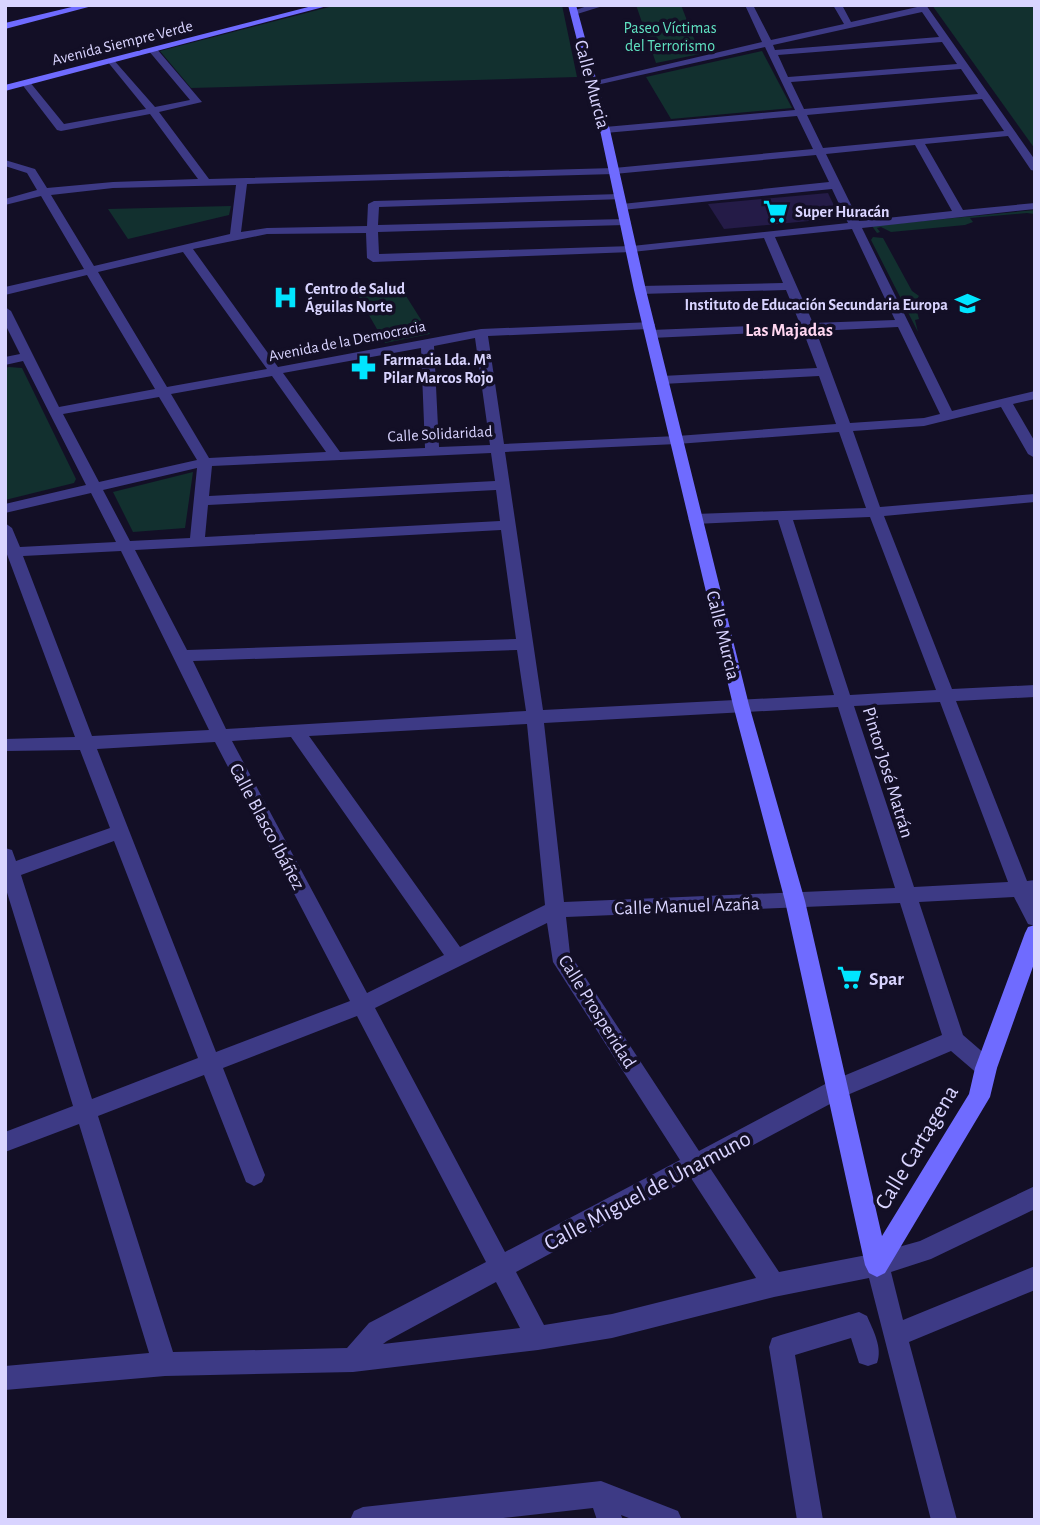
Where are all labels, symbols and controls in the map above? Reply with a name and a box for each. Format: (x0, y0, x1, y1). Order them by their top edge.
street label: Avenida Siempre Verde (50, 18, 194, 68)
park label: Paseo Víctimas del Terrorismo (623, 20, 717, 54)
street label: Calle Murcia (571, 38, 613, 131)
supermarket icon: Super Huracán (761, 197, 789, 225)
place label: Super Huracán (795, 204, 890, 220)
place label: Centro de Salud Águilas Norte (305, 281, 406, 315)
hospital icon: Centro de Salud Águilas Norte (271, 283, 299, 311)
school or university icon: Instituto de Educación Secundaria Europa (954, 290, 982, 318)
place label: Instituto de Educación Secundaria Europa (684, 297, 948, 313)
street label: Avenida de la Democracia (267, 318, 427, 364)
district label: Las Majadas (745, 322, 833, 340)
place label: Farmacia Lda. Mª Pilar Marcos Rojo (383, 352, 494, 387)
pharmacy icon: Farmacia Lda. Mª Pilar Marcos Rojo (349, 354, 377, 382)
street label: Calle Solidaridad (387, 423, 493, 445)
street label: Calle Murcia (702, 589, 743, 682)
street label: Pintor José Matrán (859, 705, 917, 840)
street label: Calle Blasco Ibáñez (225, 760, 308, 893)
street label: Calle Manuel Azaña (614, 894, 760, 919)
street label: Calle Prosperidad (554, 952, 639, 1072)
supermarket icon: Spar (835, 964, 863, 992)
place label: Spar (869, 970, 904, 989)
street label: Calle Cartagena (871, 1082, 963, 1214)
street label: Calle Miguel de Unamuno (540, 1127, 755, 1256)

